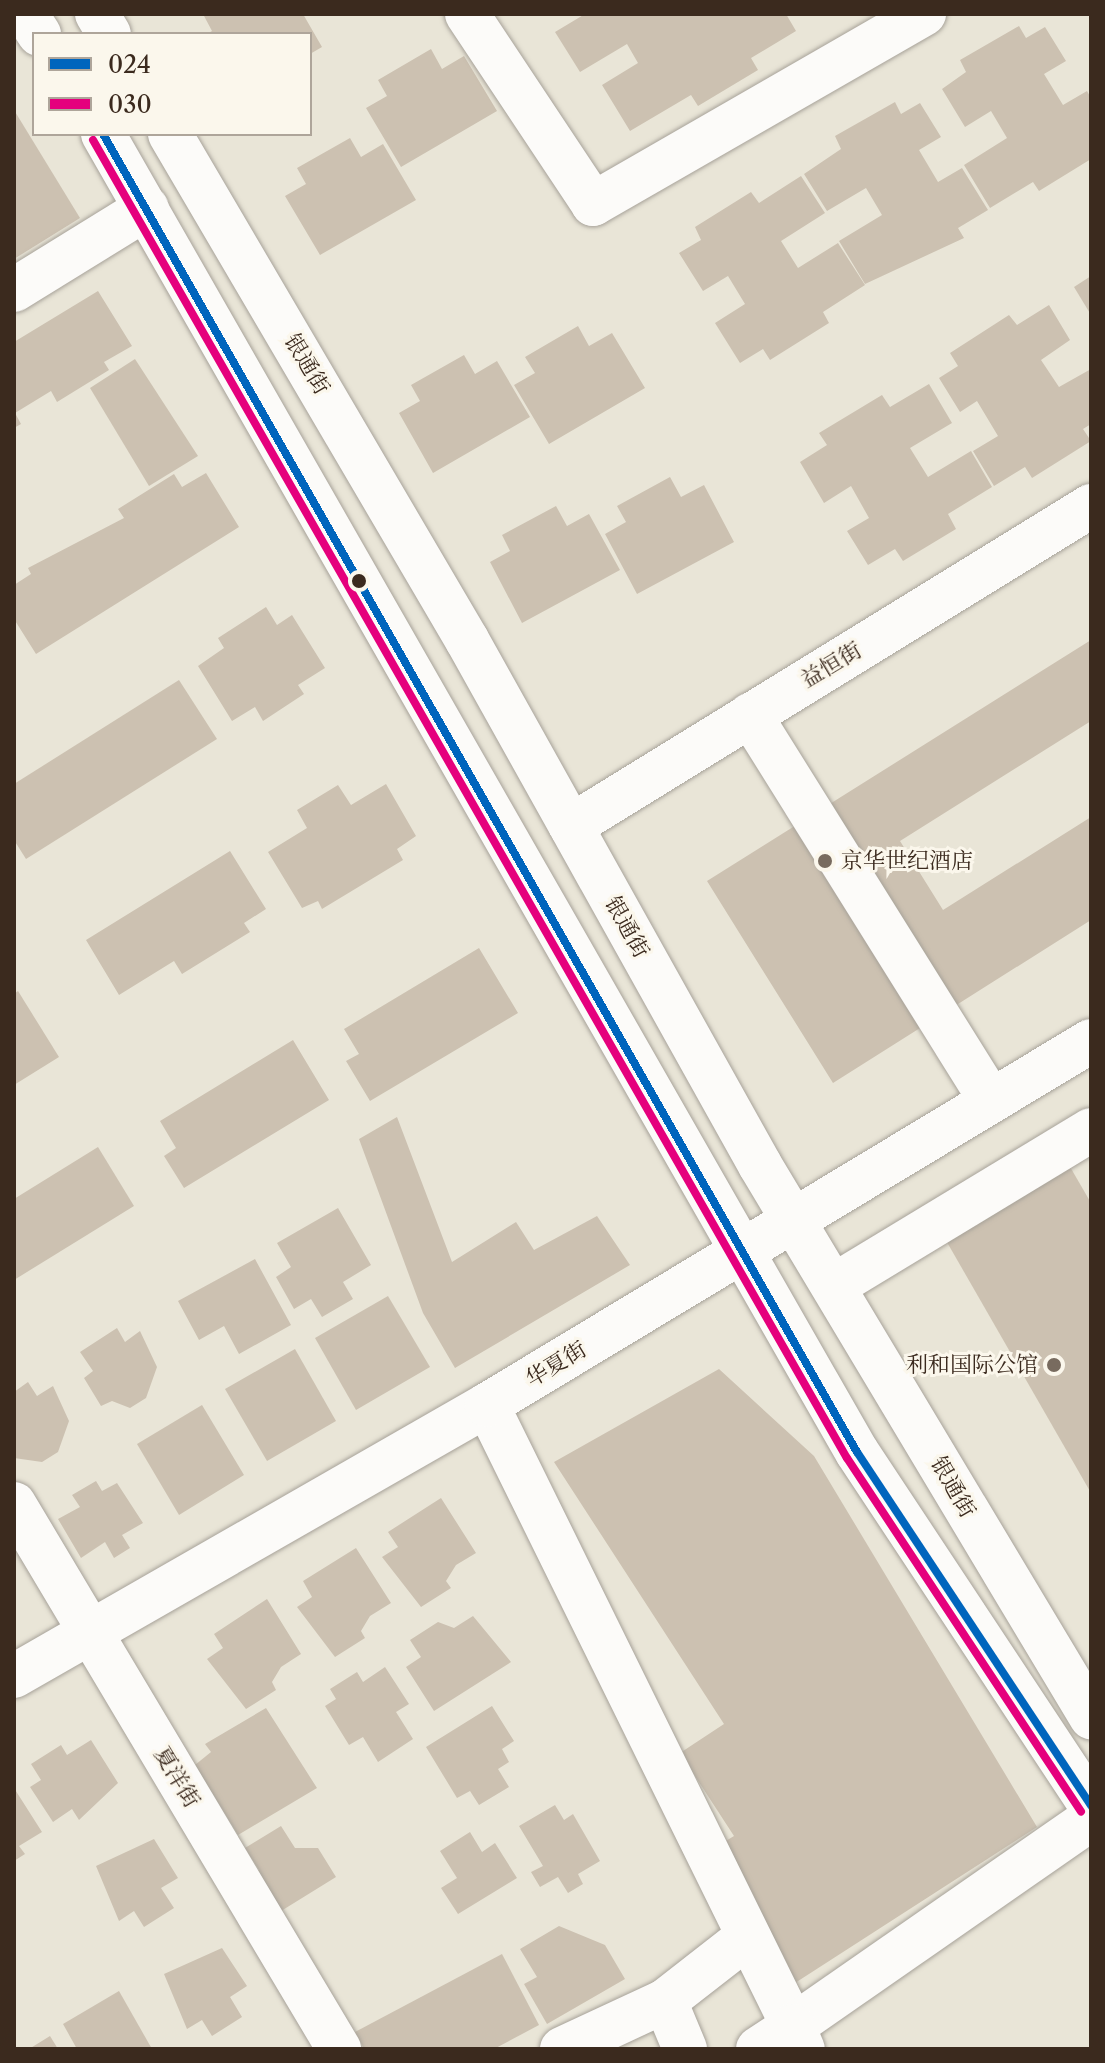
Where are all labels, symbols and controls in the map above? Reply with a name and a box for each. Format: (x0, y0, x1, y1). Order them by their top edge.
legend (32, 32, 312, 136)
text: 024 (108, 50, 151, 79)
text: 030 (108, 90, 152, 119)
street label: 银通街 (279, 329, 335, 399)
unlabelled marker (351, 573, 367, 589)
street label: 益恒街 (796, 637, 866, 693)
place label: 京华世纪酒店 (841, 848, 973, 874)
marker: 京华世纪酒店 (816, 852, 834, 870)
street label: 银通街 (599, 892, 655, 962)
street label: 华夏街 (521, 1336, 591, 1392)
place label: 利和国际公馆 (906, 1352, 1038, 1378)
marker: 利和国际公馆 (1045, 1356, 1063, 1374)
street label: 银通街 (925, 1452, 981, 1522)
street label: 夏洋街 (149, 1742, 205, 1812)

